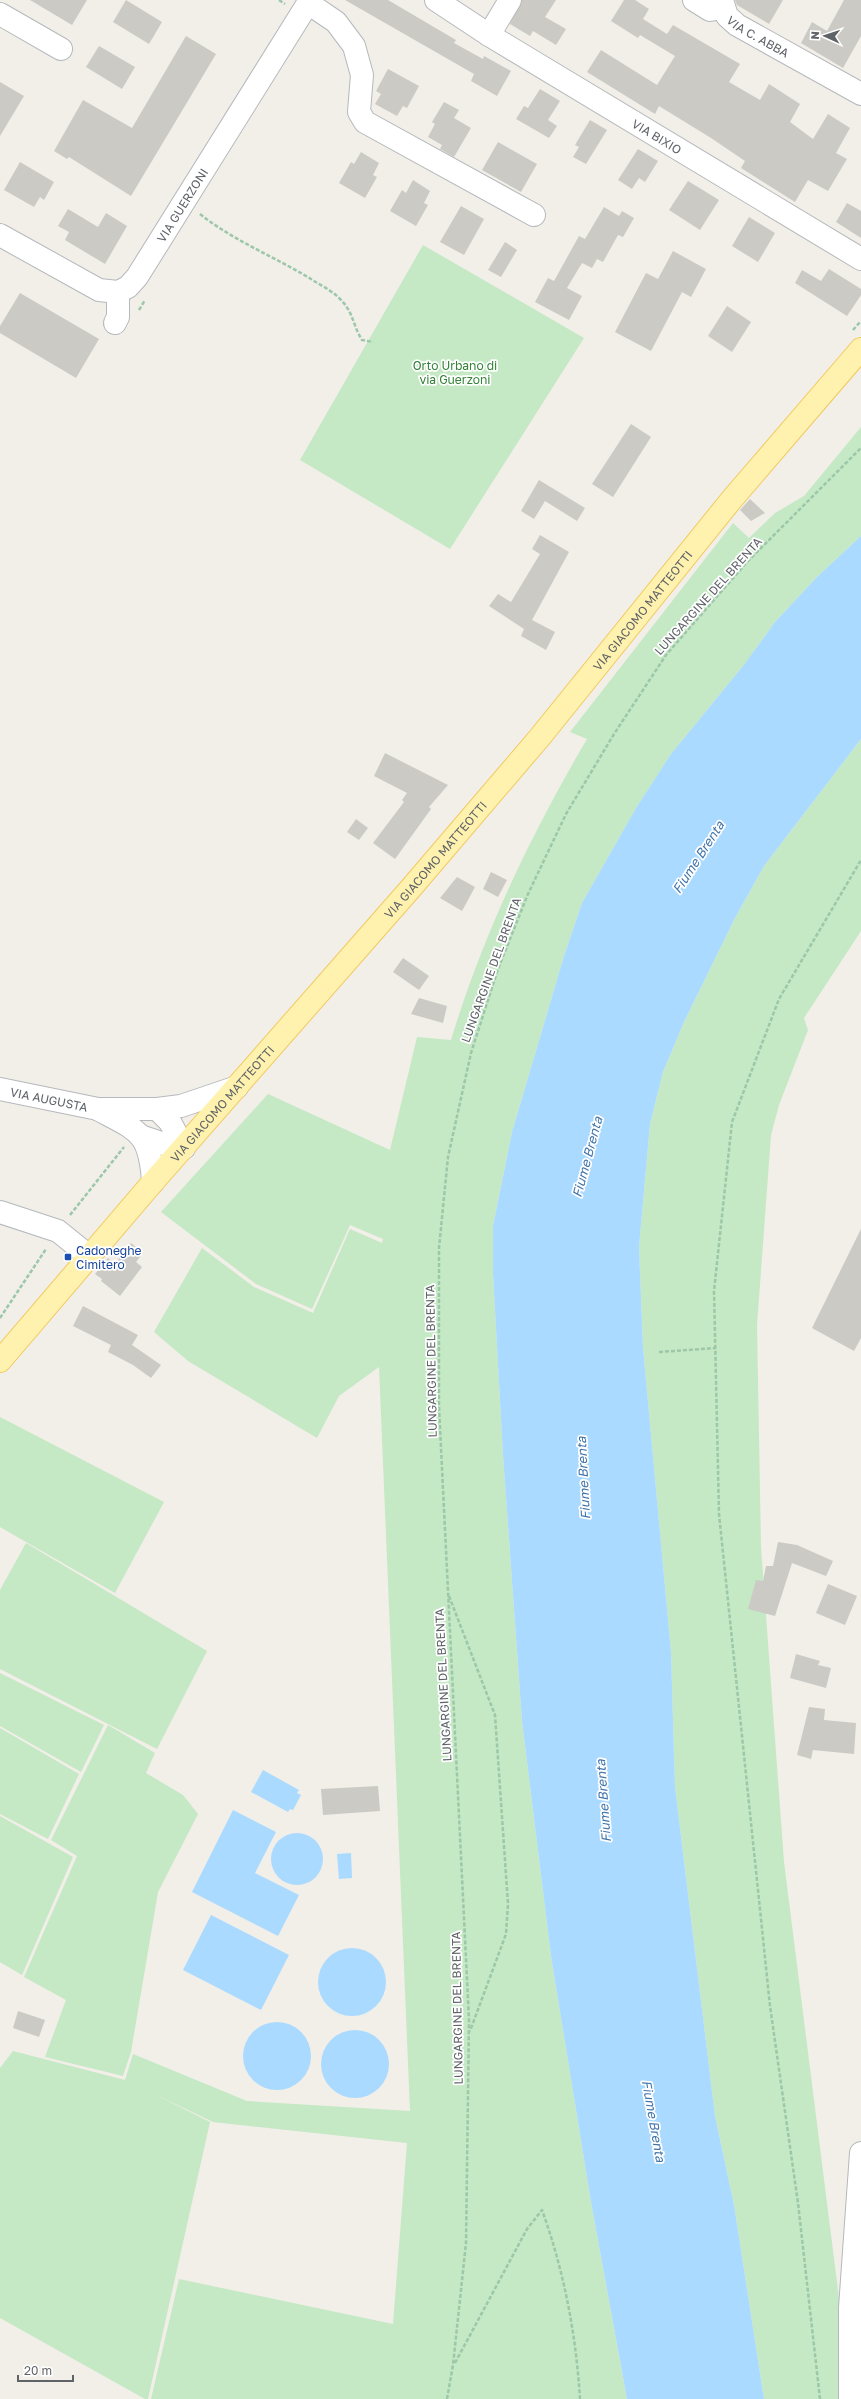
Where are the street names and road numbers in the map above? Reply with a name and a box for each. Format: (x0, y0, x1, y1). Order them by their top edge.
street label: VIA C. ABBA (724, 12, 792, 60)
street label: VIA BIXIO (630, 116, 685, 157)
street label: VIA GUERZONI (153, 165, 211, 245)
street label: LUNGARGINE DEL BRENTA (651, 534, 765, 658)
street label: VIA GIACOMO MATTEOTTI (589, 547, 695, 673)
street label: VIA GIACOMO MATTEOTTI (381, 798, 490, 921)
street label: LUNGARGINE DEL BRENTA (458, 895, 524, 1045)
street label: VIA GIACOMO MATTEOTTI (167, 1042, 277, 1165)
street label: VIA AUGUSTA (9, 1084, 89, 1114)
street label: LUNGARGINE DEL BRENTA (422, 1284, 440, 1438)
street label: LUNGARGINE DEL BRENTA (432, 1608, 454, 1762)
street label: LUNGARGINE DEL BRENTA (448, 1931, 466, 2085)

